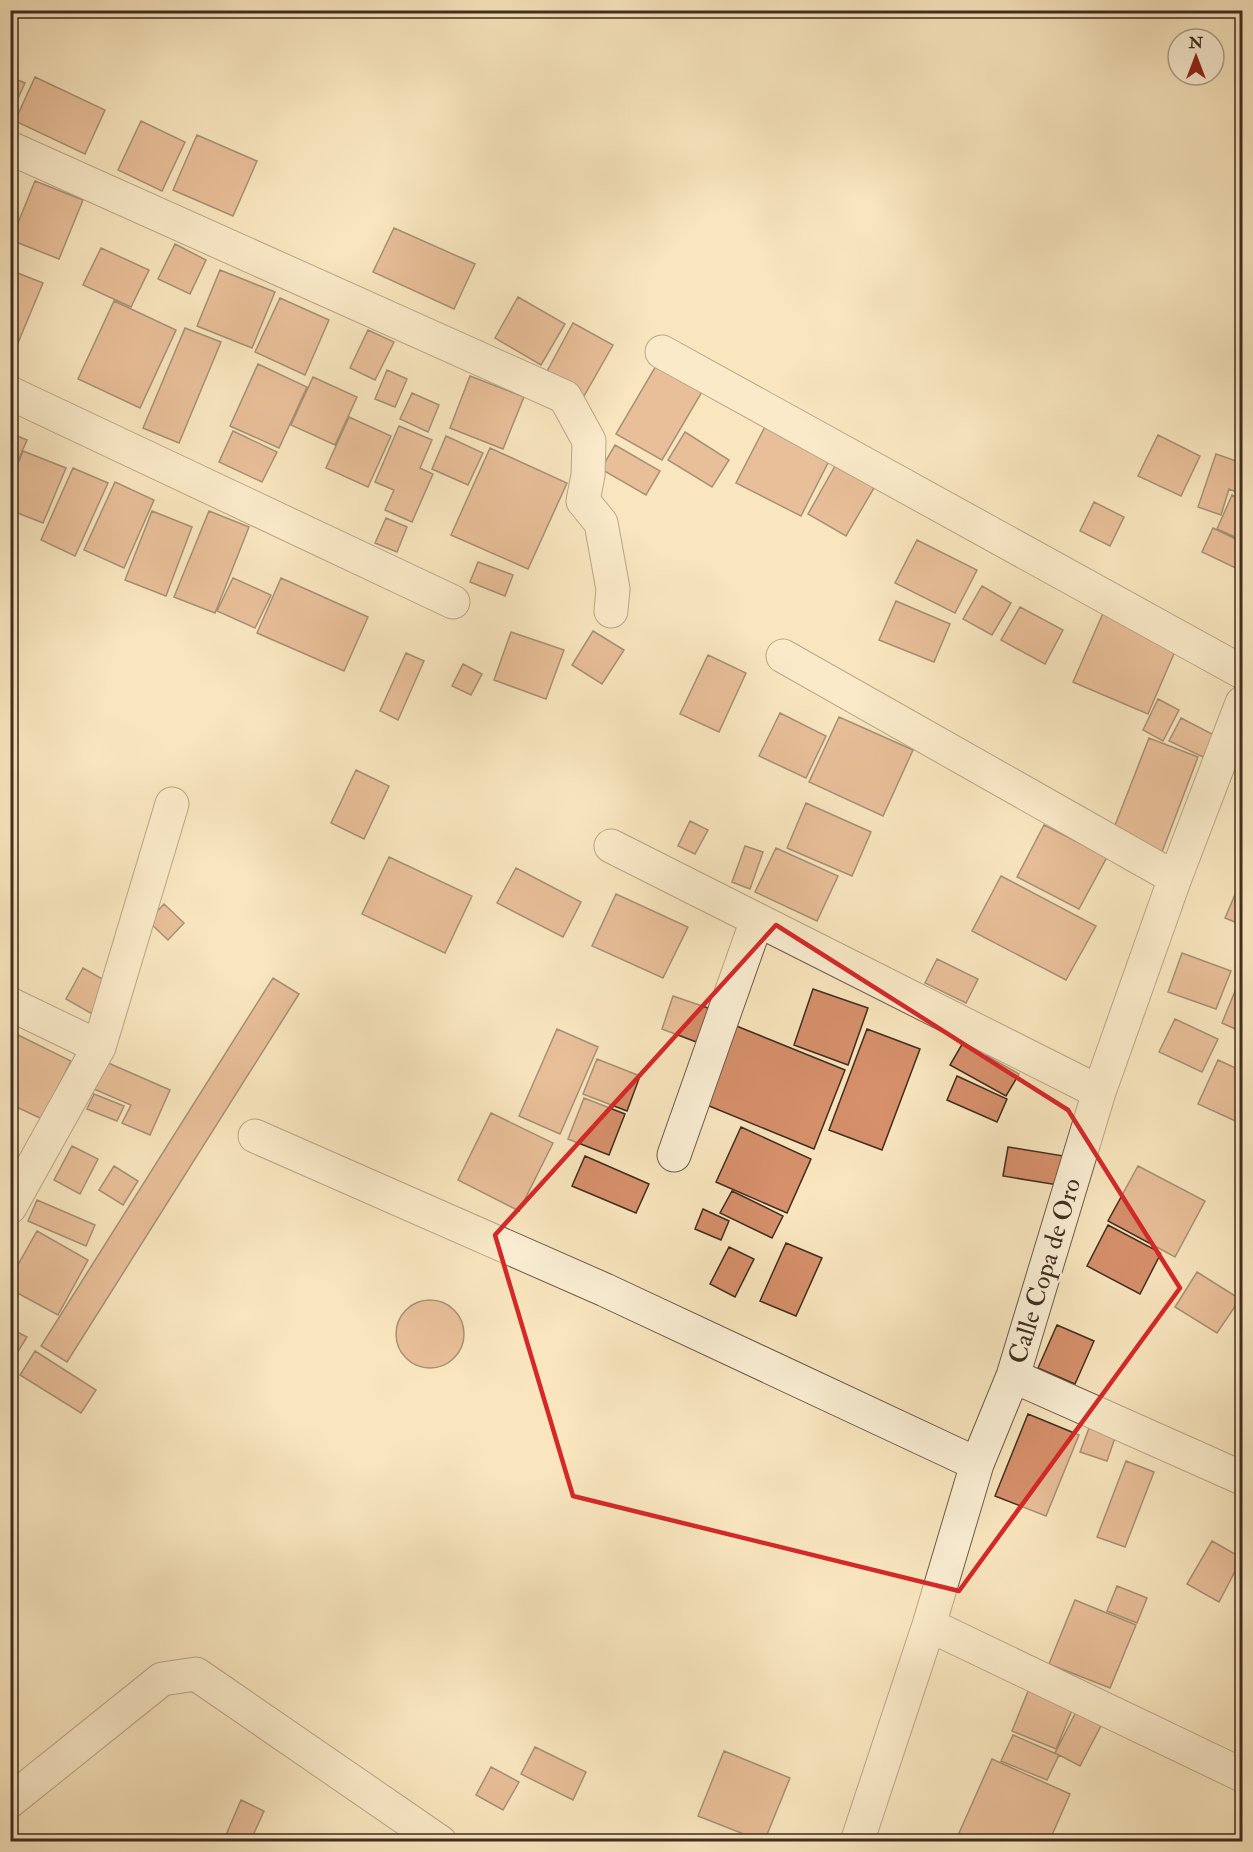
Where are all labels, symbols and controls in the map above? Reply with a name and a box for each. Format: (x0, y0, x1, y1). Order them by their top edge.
north arrow (1166, 27, 1226, 87)
text: N (1188, 33, 1204, 53)
street label: Calle Copa de Oro (1002, 1174, 1089, 1368)

